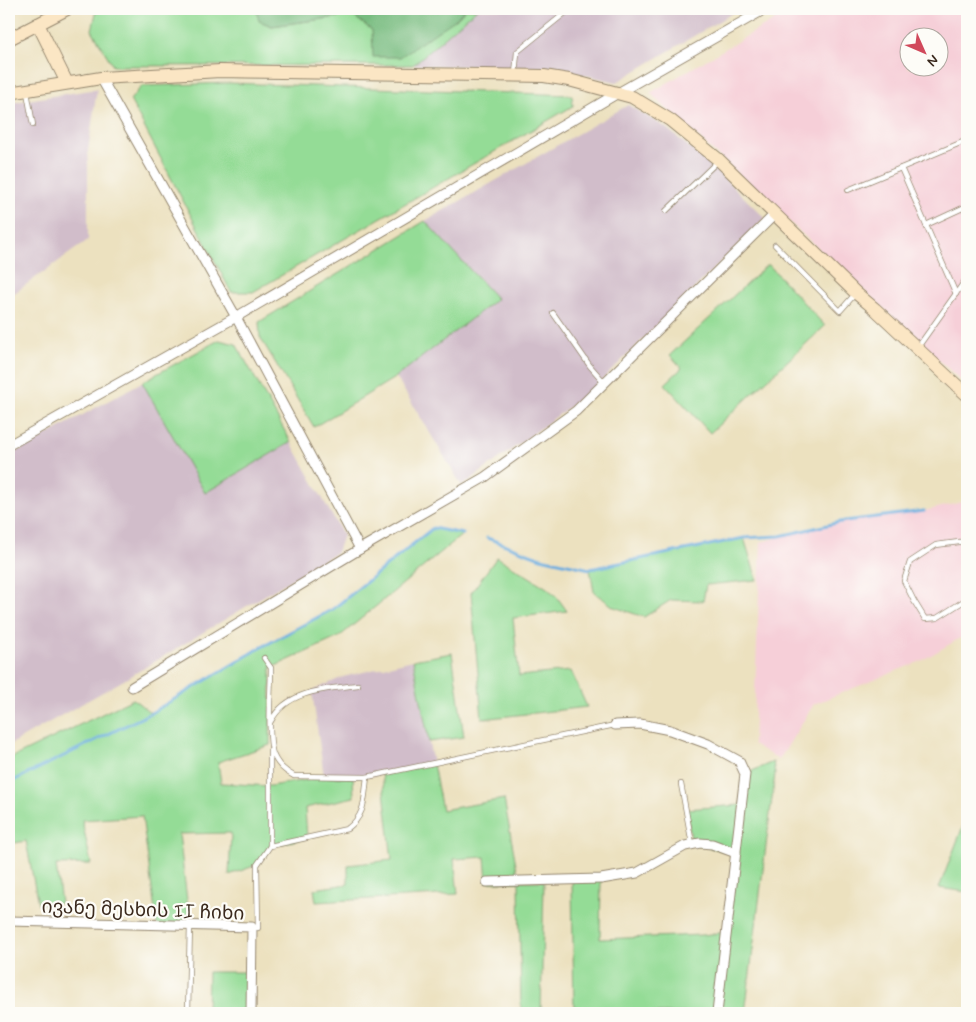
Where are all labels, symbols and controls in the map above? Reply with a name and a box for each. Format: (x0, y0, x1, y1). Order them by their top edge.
north arrow (898, 28, 948, 78)
text: N (923, 51, 942, 70)
street label: ივანე მესხის II ჩიხი (41, 894, 245, 927)

